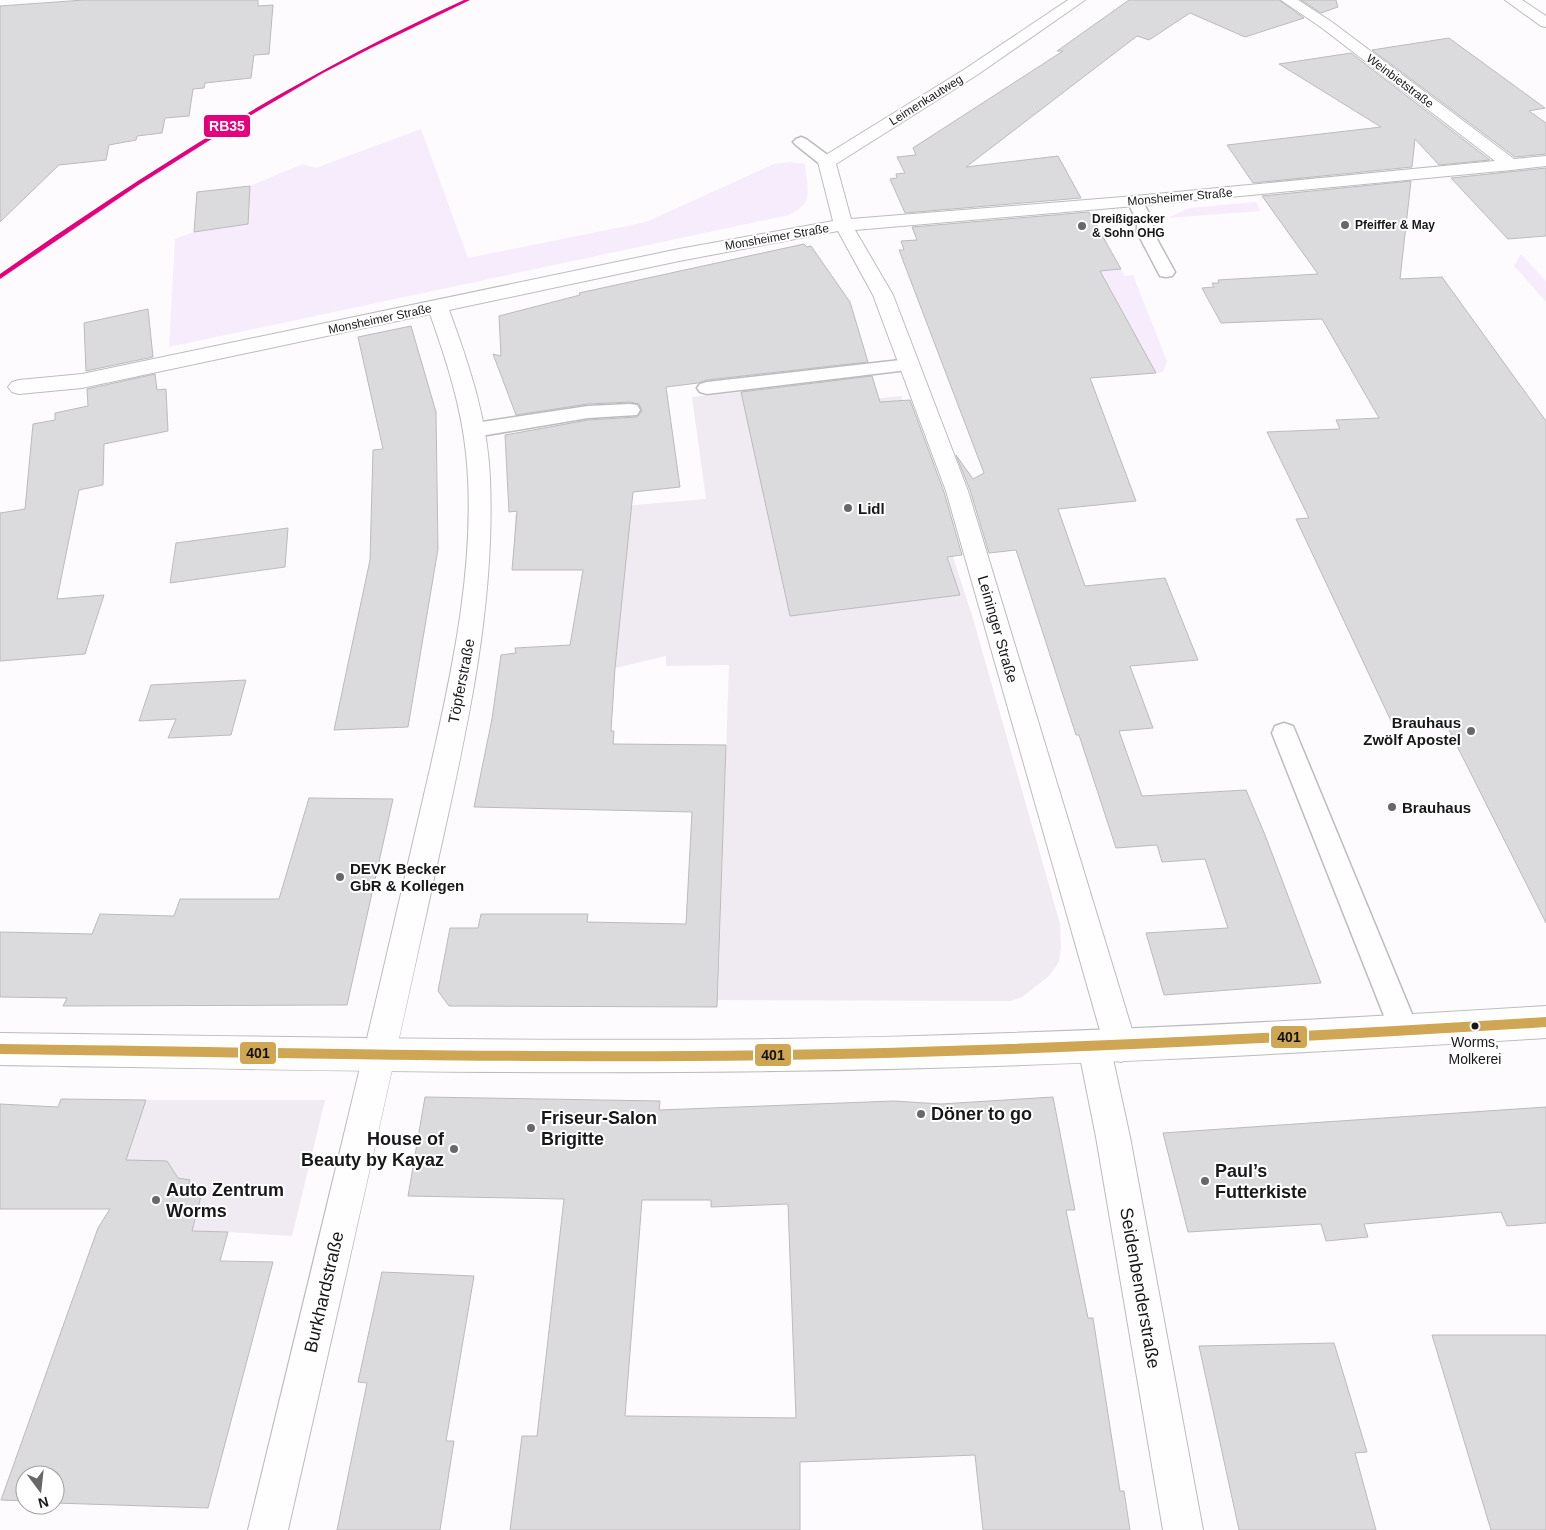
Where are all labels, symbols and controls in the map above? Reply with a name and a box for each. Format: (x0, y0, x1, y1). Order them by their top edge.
street label: Weinbietstraße (1364, 51, 1437, 111)
street label: Leimenkautweg (887, 72, 965, 128)
line badge: RB35 (203, 114, 251, 138)
text: RB35 (209, 118, 245, 134)
street label: Monsheimer Straße (1127, 185, 1233, 209)
place label: Dreißigacker & Sohn OHG (1092, 212, 1165, 240)
place label: Pfeiffer & May (1355, 218, 1435, 232)
marker: Pfeiffer & May (1339, 219, 1351, 231)
marker: Dreißigacker & Sohn OHG (1076, 220, 1088, 232)
street label: Monsheimer Straße (724, 221, 830, 253)
street label: Monsheimer Straße (327, 301, 433, 337)
place label: Lidl (858, 500, 885, 517)
marker: Lidl (842, 502, 854, 514)
street label: Leininger Straße (975, 573, 1021, 685)
street label: Töpferstraße (444, 637, 478, 725)
place label: Brauhaus Zwölf Apostel (1363, 714, 1461, 748)
marker: Brauhaus Zwölf Apostel (1465, 725, 1477, 737)
place label: Brauhaus (1402, 799, 1471, 816)
marker: Brauhaus (1386, 801, 1398, 813)
place label: DEVK Becker GbR & Kollegen (350, 860, 464, 894)
marker: DEVK Becker GbR & Kollegen (334, 871, 346, 883)
marker: Worms, Molkerei (1470, 1021, 1480, 1031)
line badge: 401 (1270, 1025, 1308, 1049)
text: 401 (1277, 1029, 1301, 1045)
place label: Worms, Molkerei (1449, 1034, 1501, 1067)
line badge: 401 (239, 1041, 277, 1065)
line badge: 401 (754, 1043, 792, 1067)
text: 401 (246, 1045, 270, 1061)
text: 401 (761, 1047, 785, 1063)
place label: Döner to go (931, 1104, 1032, 1124)
place label: Friseur-Salon Brigitte (541, 1108, 657, 1149)
marker: Döner to go (915, 1108, 927, 1120)
marker: Friseur-Salon Brigitte (525, 1122, 537, 1134)
place label: House of Beauty by Kayaz (301, 1129, 445, 1170)
marker: House of Beauty by Kayaz (448, 1143, 460, 1155)
place label: Paul’s Futterkiste (1215, 1161, 1307, 1202)
marker: Paul’s Futterkiste (1199, 1175, 1211, 1187)
place label: Auto Zentrum Worms (166, 1180, 284, 1221)
marker: Auto Zentrum Worms (150, 1194, 162, 1206)
street label: Seidenbenderstraße (1116, 1206, 1164, 1370)
street label: Burkhardstraße (300, 1229, 348, 1355)
north arrow (15, 1465, 65, 1515)
text: N (36, 1494, 50, 1512)

